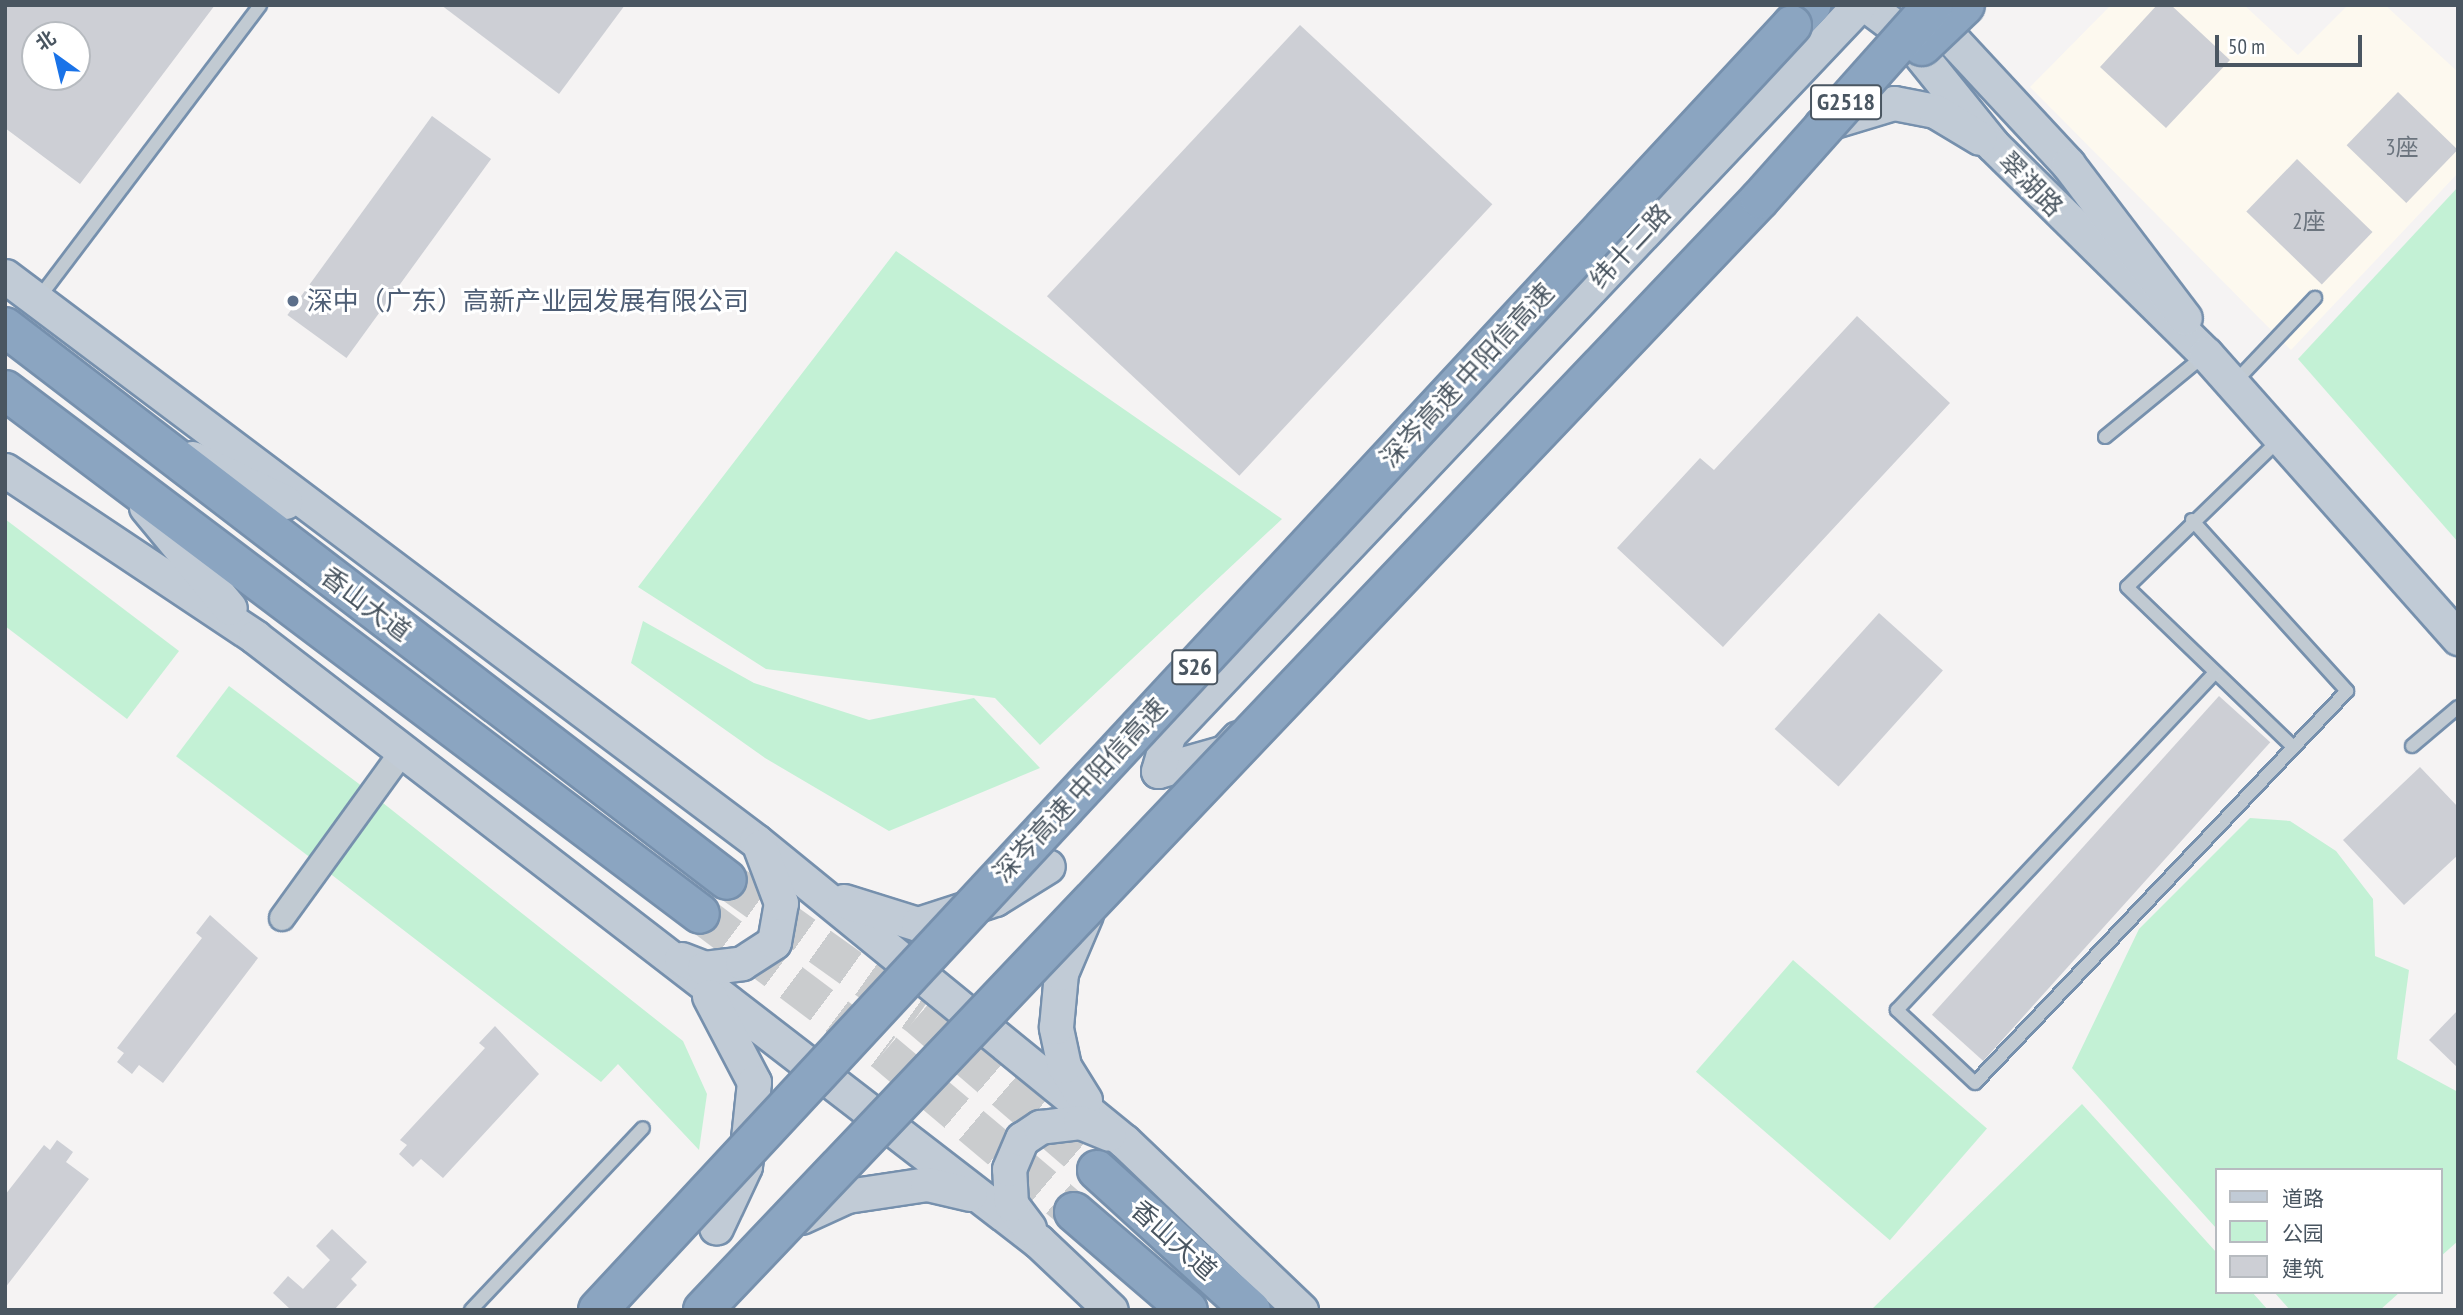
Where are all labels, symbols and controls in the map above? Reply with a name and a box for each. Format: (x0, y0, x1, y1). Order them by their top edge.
north arrow (21, 21, 91, 91)
scale bar (2218, 21, 2365, 65)
text: 北 (31, 25, 60, 56)
text: 50 m (2228, 33, 2265, 60)
road number: G2518 (1809, 82, 1883, 122)
house number: 3座 (2385, 133, 2419, 161)
street label: 翠湖路 (1992, 145, 2070, 223)
street label: 纬十二路 (1583, 197, 1677, 295)
house number: 2座 (2292, 207, 2326, 235)
street label: 深岑高速 中阳信高速 (1374, 277, 1560, 473)
place label: 深中（广东）高新产业园发展有限公司 (307, 285, 749, 317)
marker: 深中（广东）高新产业园发展有限公司 (285, 293, 301, 309)
street label: 香山大道 (315, 560, 417, 648)
road number: S26 (1170, 646, 1220, 688)
street label: 深岑高速 中阳信高速 (987, 692, 1173, 888)
legend (2214, 1168, 2442, 1294)
text: 道路 (2282, 1185, 2324, 1212)
street label: 香山大道 (1125, 1194, 1223, 1286)
text: 公园 (2282, 1220, 2324, 1247)
text: 建筑 (2282, 1255, 2324, 1282)

